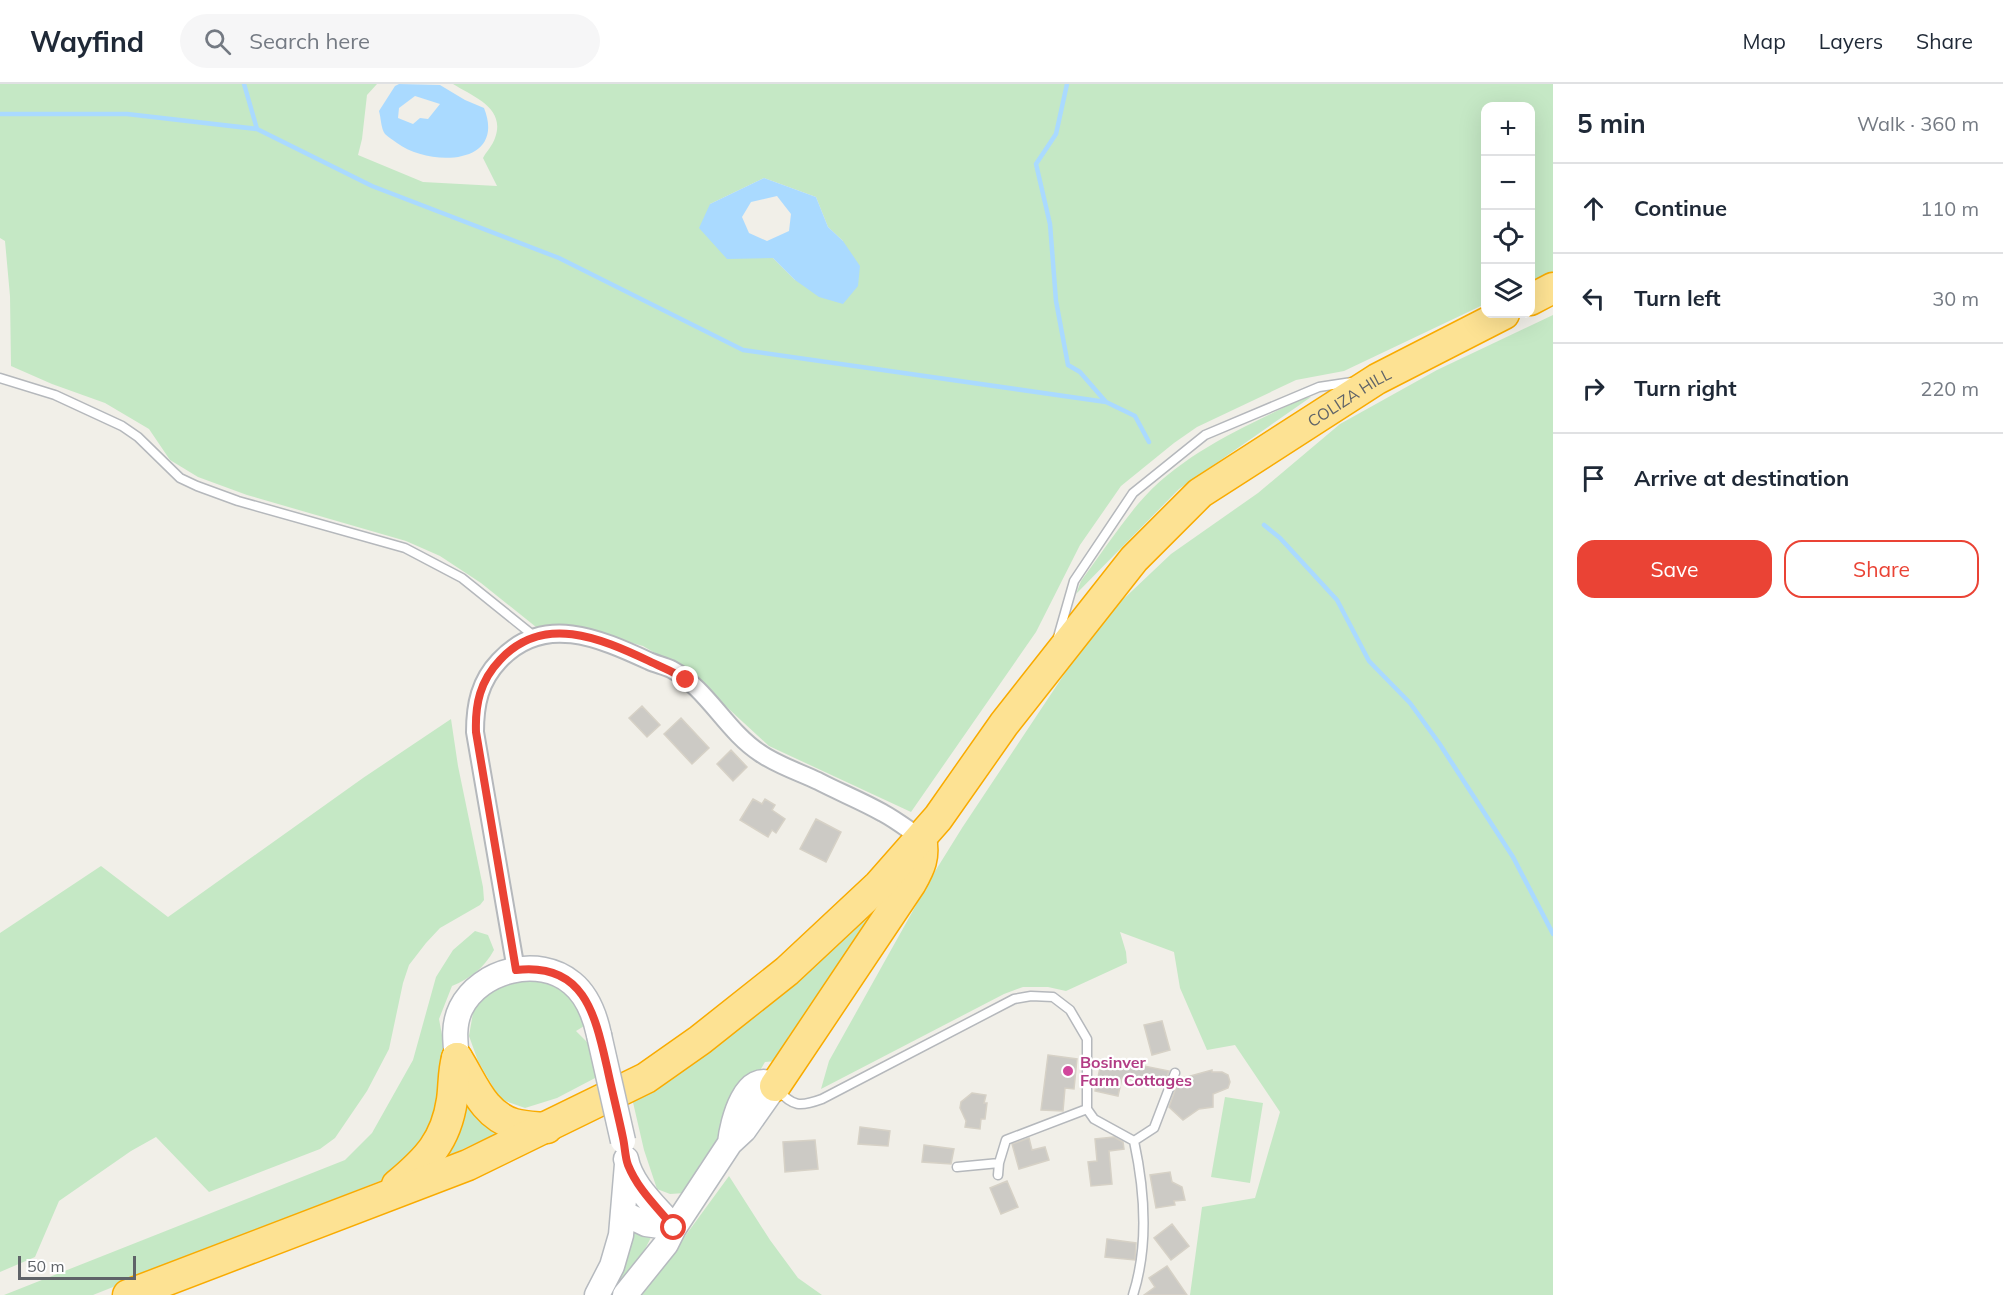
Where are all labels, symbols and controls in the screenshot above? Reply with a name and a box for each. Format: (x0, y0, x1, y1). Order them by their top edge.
search box (180, 14, 600, 68)
text: Wayfind (30, 24, 144, 59)
icon: search (201, 25, 234, 58)
text: Search here (249, 27, 370, 55)
text: Map (1743, 28, 1786, 54)
text: Layers (1819, 28, 1883, 54)
text: Share (1916, 28, 1973, 54)
map controls (1481, 102, 1535, 318)
button: + (1481, 102, 1535, 156)
text: 5 min (1577, 107, 1646, 140)
text: Walk · 360 m (1857, 111, 1979, 136)
button: − (1481, 156, 1535, 210)
icon: ahead (1577, 192, 1610, 225)
text: Continue (1634, 194, 1727, 222)
text: 110 m (1920, 196, 1979, 221)
button: locate (1481, 210, 1535, 264)
button: layers (1481, 264, 1535, 318)
icon: left (1577, 282, 1610, 315)
text: Turn left (1634, 284, 1721, 312)
text: 30 m (1932, 286, 1979, 311)
street label: COLIZA HILL (1304, 363, 1395, 431)
icon: right (1577, 372, 1610, 405)
text: Turn right (1634, 374, 1737, 402)
text: 220 m (1920, 376, 1979, 401)
icon: arrive (1577, 462, 1610, 495)
text: Arrive at destination (1634, 464, 1849, 492)
button: Save (1577, 540, 1772, 598)
button: Share (1784, 540, 1979, 598)
route end (672, 666, 698, 692)
place label: Bosinver Farm Cottages (1080, 1052, 1192, 1090)
marker: Bosinver Farm Cottages (1061, 1064, 1075, 1078)
route start (660, 1214, 686, 1240)
scale bar (18, 1253, 136, 1280)
text: 50 m (27, 1256, 64, 1276)

